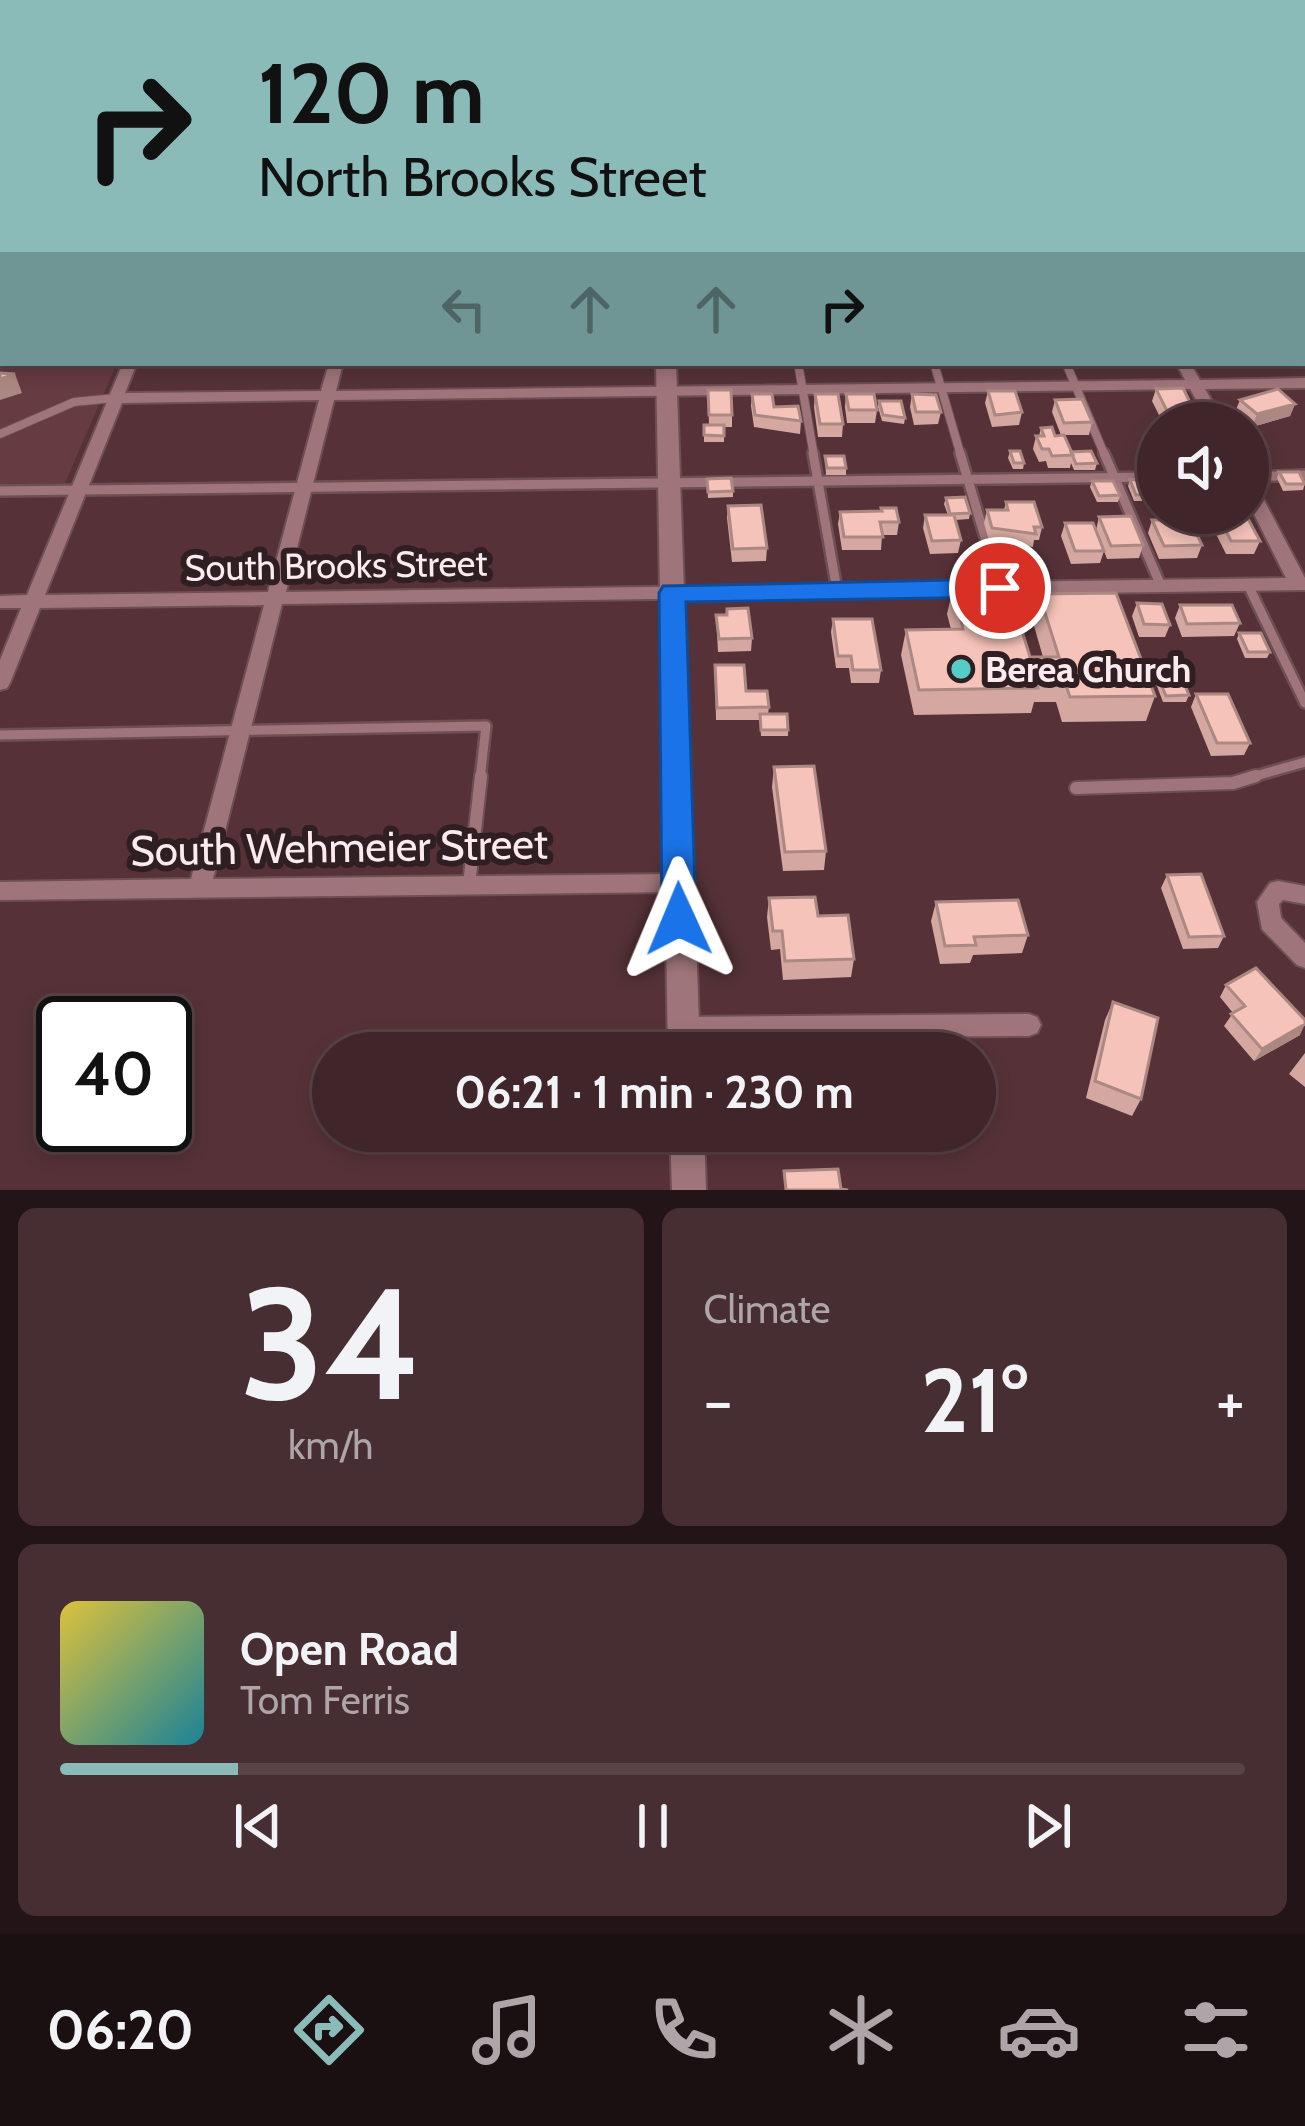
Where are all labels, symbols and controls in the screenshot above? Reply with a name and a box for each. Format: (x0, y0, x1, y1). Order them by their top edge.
text: 120 m (258, 42, 485, 144)
icon: right (60, 48, 216, 204)
text: North Brooks Street (258, 144, 707, 210)
icon: left (431, 276, 497, 342)
icon: ahead (557, 276, 623, 342)
icon: ahead (683, 276, 749, 342)
icon: right (809, 276, 875, 342)
map controls (1137, 402, 1269, 534)
button: sound (1137, 402, 1269, 534)
pin (949, 537, 1051, 639)
street label: South Brooks Street (184, 540, 488, 590)
icon: arrive (967, 555, 1033, 621)
place label: Berea Church (985, 647, 1191, 691)
marker: Berea Church (948, 656, 974, 682)
street label: South Wehmeier Street (130, 817, 548, 877)
position arrow (616, 856, 742, 982)
speed limit sign: 40 (36, 996, 192, 1152)
text: 06:21 · 1 min · 230 m (454, 1065, 854, 1119)
text: 34 (240, 1248, 421, 1438)
text: Climate (704, 1285, 830, 1333)
text: 21° (921, 1345, 1028, 1455)
text: − (704, 1360, 733, 1441)
text: + (1216, 1360, 1245, 1441)
text: km/h (288, 1421, 373, 1469)
text: Open Road (240, 1622, 459, 1676)
text: Tom Ferris (240, 1676, 410, 1724)
icon: previous (225, 1793, 291, 1859)
icon: pause (620, 1793, 686, 1859)
icon: next (1015, 1793, 1081, 1859)
icon: directions (287, 1988, 371, 2072)
icon: music (465, 1988, 549, 2072)
icon: phone (642, 1988, 726, 2072)
icon: climate (819, 1988, 903, 2072)
icon: car (997, 1988, 1081, 2072)
icon: filters (1174, 1988, 1258, 2072)
text: 06:20 (47, 1997, 194, 2063)

